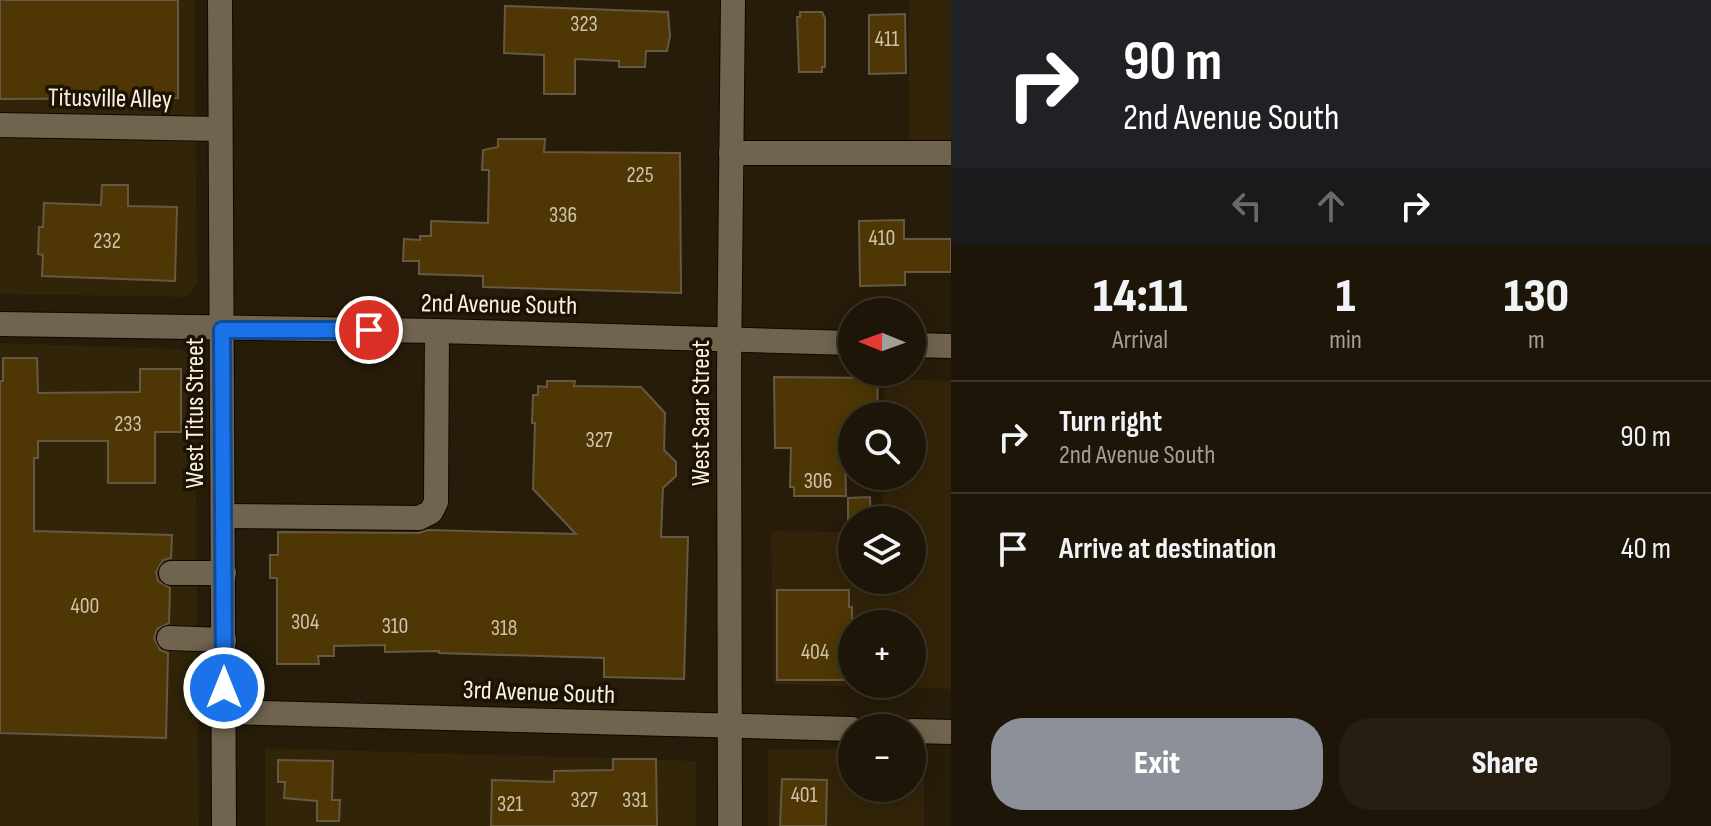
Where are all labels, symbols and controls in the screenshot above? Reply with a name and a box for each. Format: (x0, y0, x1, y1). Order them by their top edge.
house number: 323 (570, 11, 598, 38)
house number: 411 (875, 26, 900, 53)
text: 90 m (1123, 29, 1222, 96)
icon: right (991, 32, 1095, 136)
street label: Titusville Alley (48, 82, 172, 116)
text: 2nd Avenue South (1123, 97, 1339, 140)
house number: 225 (627, 162, 654, 189)
icon: left (1225, 184, 1269, 228)
icon: ahead (1309, 184, 1353, 228)
icon: right (1393, 184, 1437, 228)
house number: 336 (549, 202, 577, 229)
house number: 410 (869, 225, 895, 252)
house number: 232 (93, 228, 121, 255)
text: 14:11 (1093, 268, 1187, 325)
text: 1 (1336, 268, 1355, 325)
text: 130 (1504, 268, 1569, 325)
street label: 2nd Avenue South (421, 288, 577, 322)
pin (335, 296, 403, 364)
north arrow (838, 298, 926, 386)
map controls (838, 298, 926, 802)
icon: arrive (347, 308, 391, 352)
text: Arrival (1112, 325, 1168, 356)
text: min (1329, 325, 1362, 356)
text: m (1528, 325, 1545, 356)
street label: West Titus Street (180, 338, 211, 488)
street label: West Saar Street (686, 340, 717, 486)
button: search (838, 402, 926, 490)
text: Turn right (1059, 404, 1162, 440)
house number: 233 (114, 411, 142, 438)
icon: right (991, 415, 1035, 459)
text: 90 m (1620, 419, 1671, 455)
house number: 327 (585, 427, 613, 454)
text: 2nd Avenue South (1059, 440, 1215, 471)
house number: 306 (804, 468, 832, 495)
button: layers (838, 506, 926, 594)
icon: arrive (991, 527, 1035, 571)
text: Arrive at destination (1059, 531, 1276, 567)
text: 40 m (1621, 531, 1671, 567)
house number: 400 (71, 593, 99, 620)
house number: 304 (291, 609, 319, 636)
button: + (838, 610, 926, 698)
house number: 310 (382, 613, 408, 640)
house number: 318 (491, 615, 517, 642)
house number: 404 (801, 639, 829, 666)
position arrow (182, 646, 266, 730)
street label: 3rd Avenue South (462, 675, 616, 711)
button: − (838, 714, 926, 802)
button: Exit (991, 718, 1323, 810)
button: Share (1339, 718, 1671, 810)
house number: 401 (791, 782, 818, 809)
house number: 327 (570, 787, 598, 814)
house number: 331 (622, 787, 648, 814)
house number: 321 (497, 791, 523, 818)

